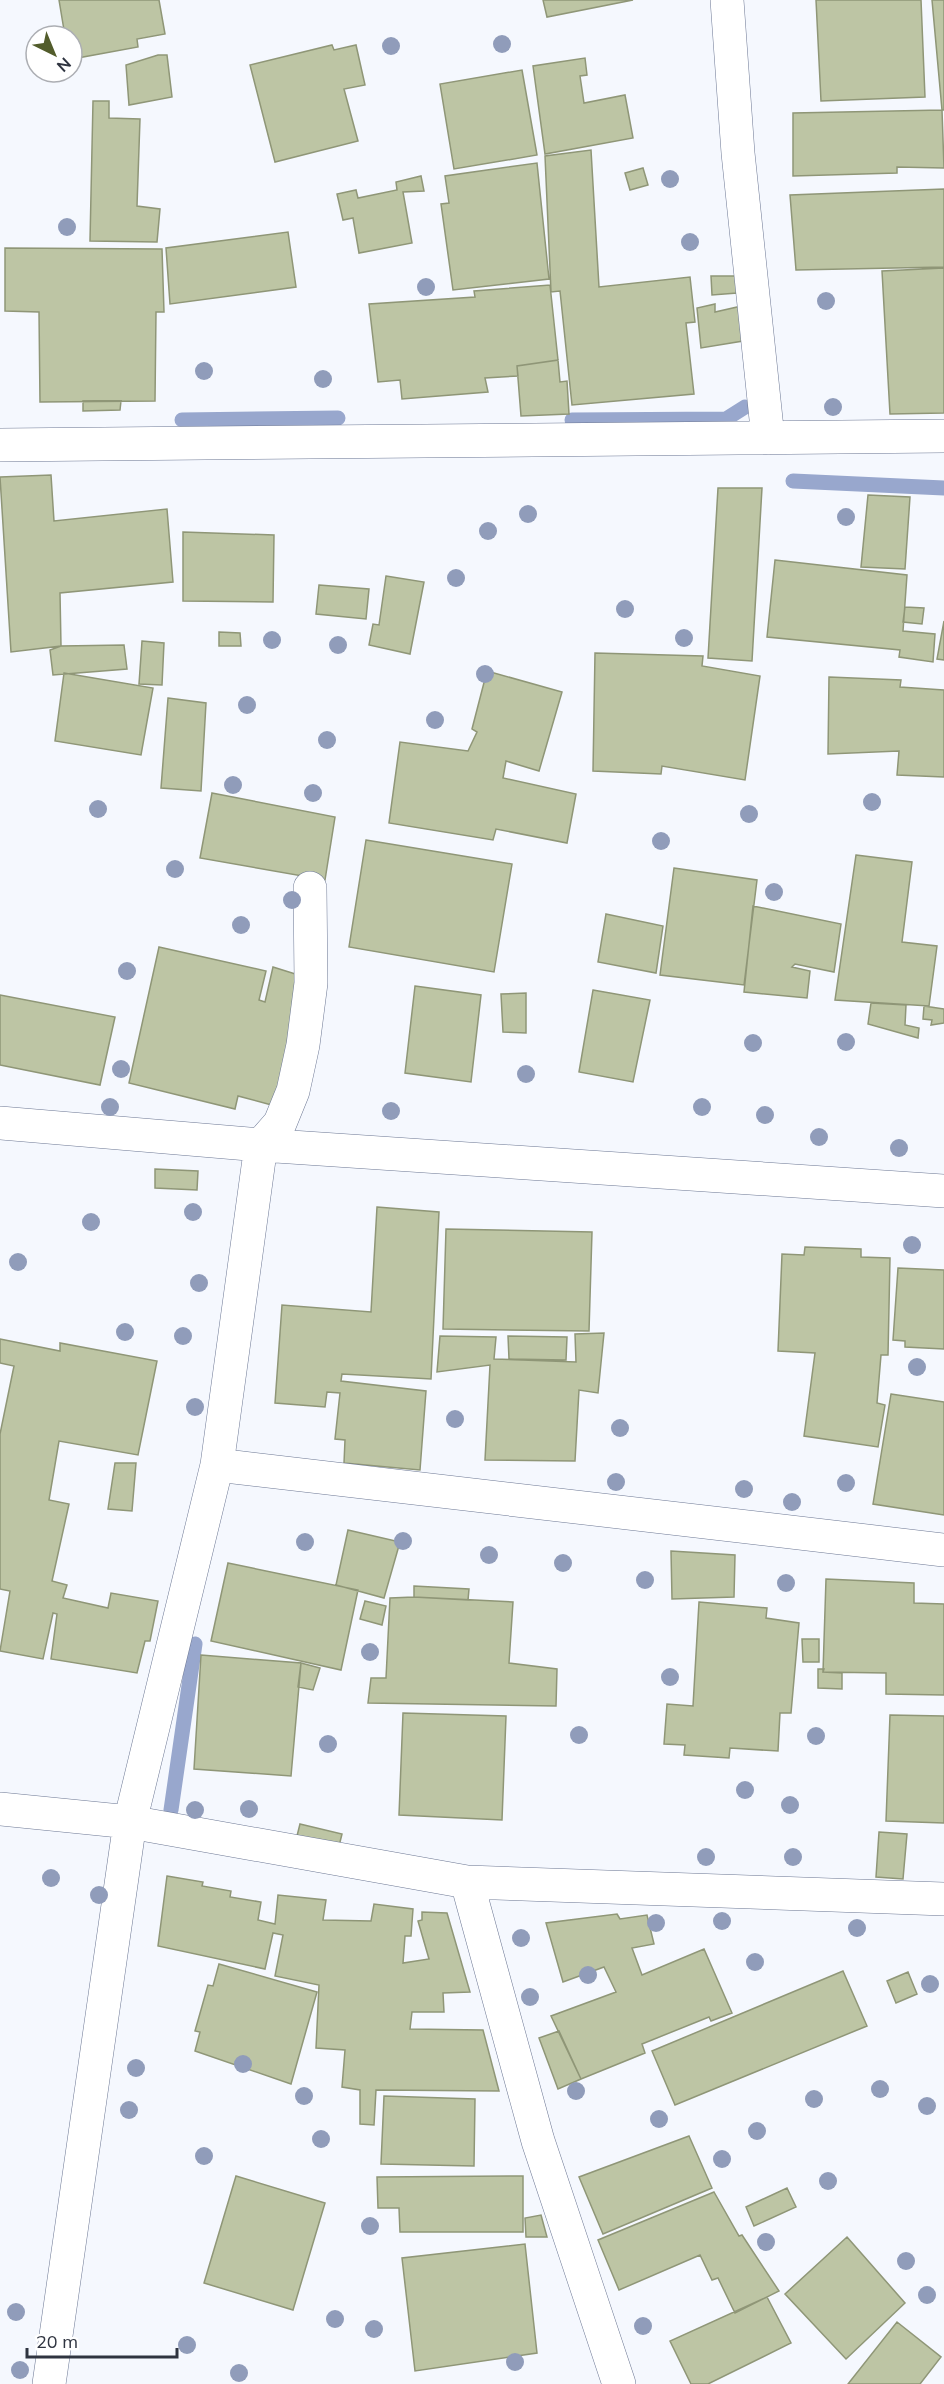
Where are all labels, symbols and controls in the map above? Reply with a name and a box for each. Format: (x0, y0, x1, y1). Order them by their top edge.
north arrow (24, 24, 84, 84)
text: N (53, 54, 75, 76)
scale bar (27, 2321, 177, 2359)
text: 20 m (36, 2330, 78, 2353)

